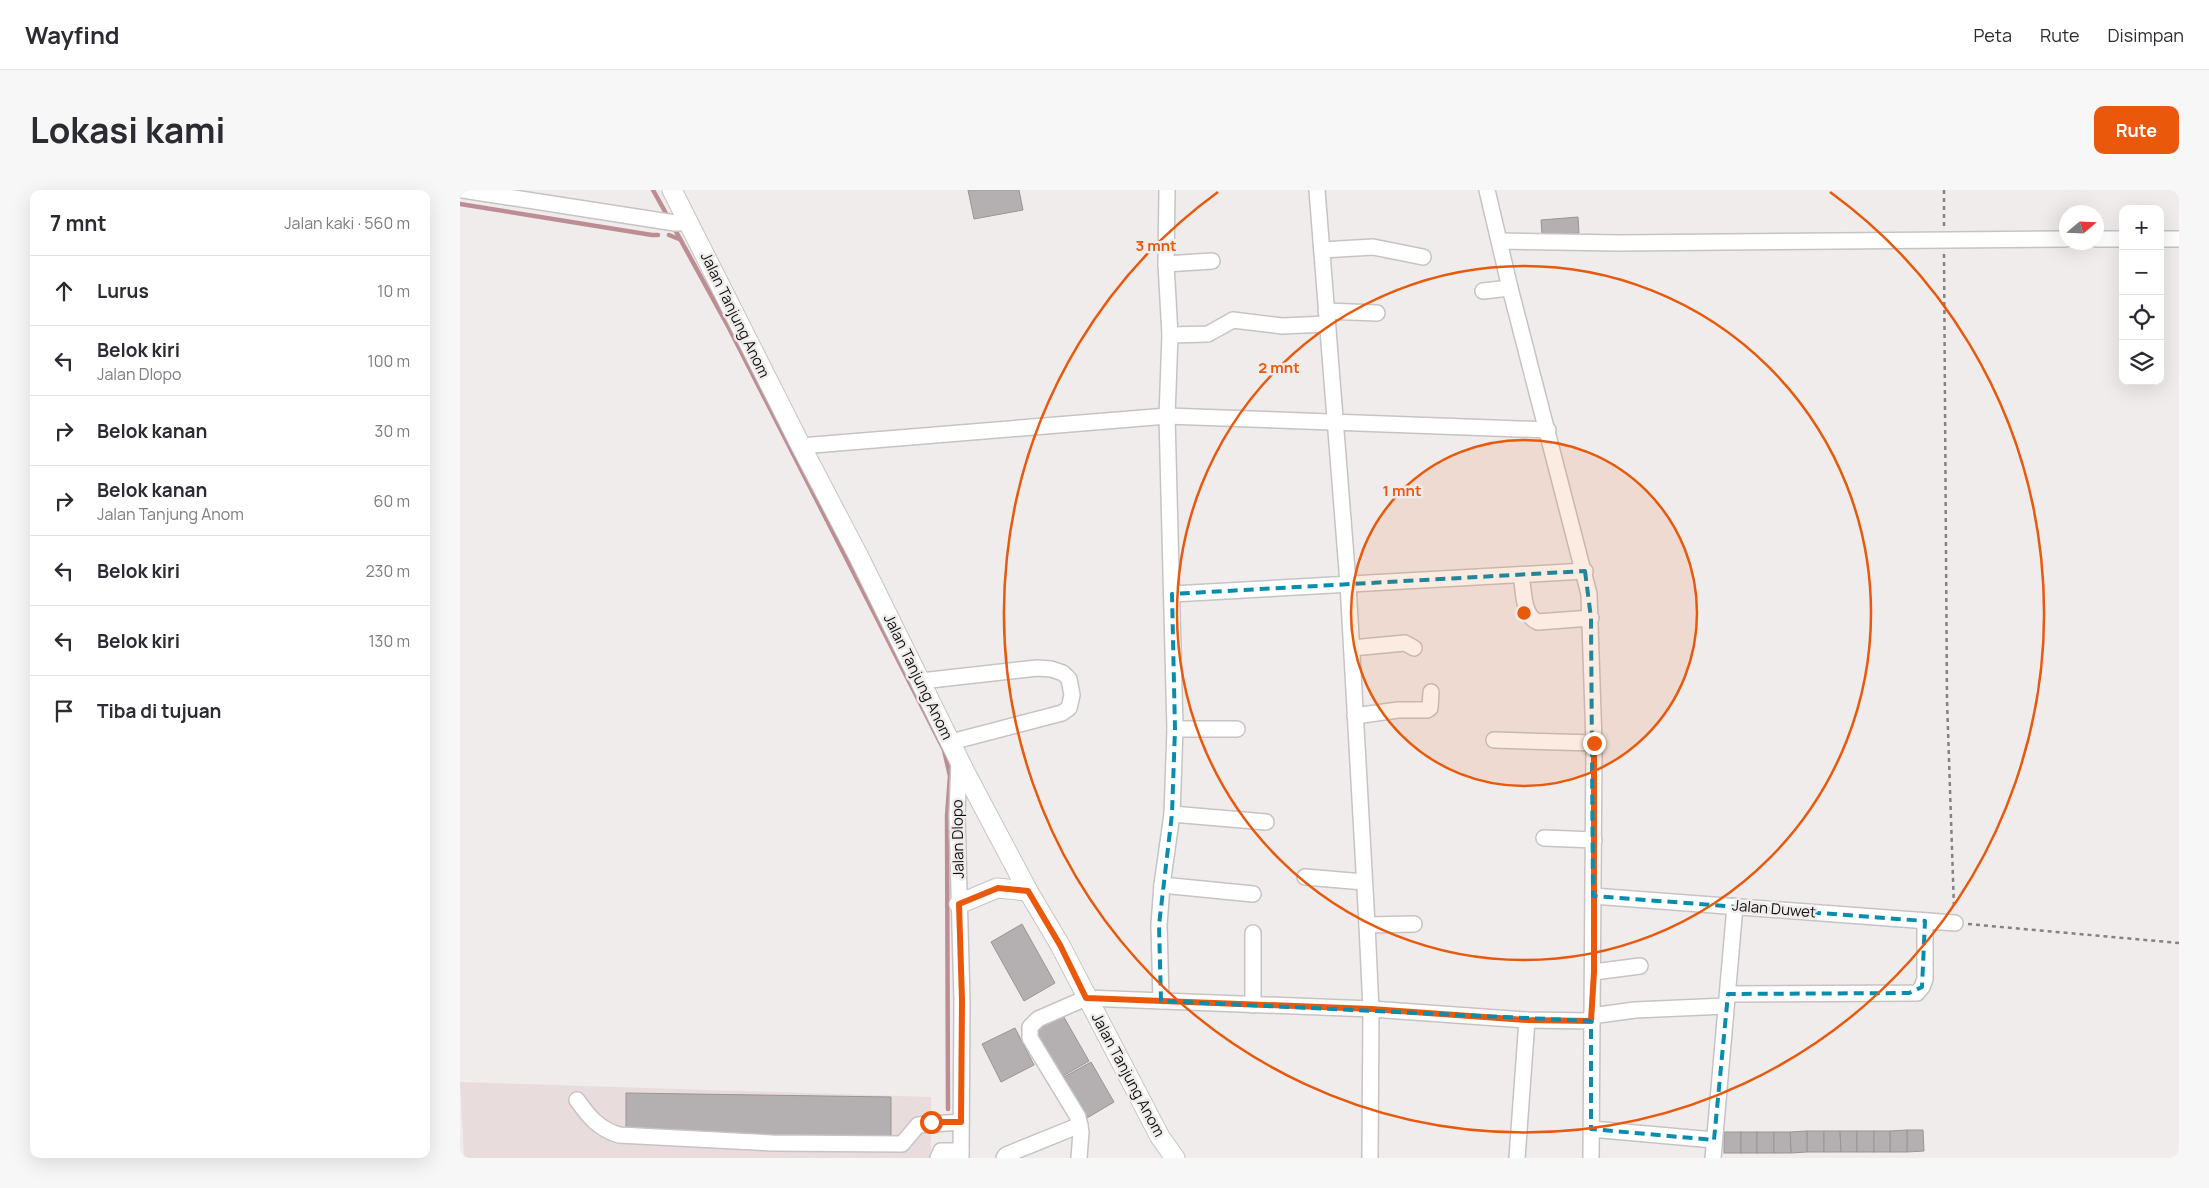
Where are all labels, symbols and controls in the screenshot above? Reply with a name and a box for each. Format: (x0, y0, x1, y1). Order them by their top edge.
text: Wayfind (25, 18, 120, 51)
text: Peta (1973, 23, 2012, 47)
text: Rute (2040, 23, 2079, 47)
text: Disimpan (2107, 23, 2184, 47)
text: Lokasi kami (30, 106, 225, 154)
button: Rute (2094, 106, 2179, 154)
north arrow (2059, 205, 2104, 250)
map controls (2119, 205, 2164, 385)
button: + (2119, 205, 2164, 250)
text: 7 mnt (50, 209, 107, 237)
text: Jalan kaki · 560 m (284, 212, 410, 234)
text: 3 mnt (1135, 235, 1177, 256)
street label: Jalan Tanjung Anom (696, 248, 775, 381)
button: − (2119, 250, 2164, 295)
icon: ahead (50, 277, 78, 305)
text: Lurus (97, 278, 149, 304)
text: 10 m (377, 280, 410, 302)
button: locate (2119, 295, 2164, 340)
text: Belok kiri (97, 337, 180, 363)
button: layers (2119, 340, 2164, 385)
icon: left (50, 347, 78, 375)
text: 100 m (367, 350, 410, 372)
text: 2 mnt (1258, 357, 1300, 378)
text: Jalan Dlopo (97, 363, 182, 385)
icon: right (50, 417, 78, 445)
text: Belok kanan (97, 418, 207, 444)
text: 30 m (375, 420, 410, 442)
text: Belok kanan (97, 477, 207, 503)
text: 1 mnt (1383, 480, 1421, 501)
icon: right (50, 487, 78, 515)
text: 60 m (374, 490, 410, 512)
text: Jalan Tanjung Anom (97, 503, 244, 525)
icon: left (50, 557, 78, 585)
text: Belok kiri (97, 558, 180, 584)
text: 230 m (366, 560, 410, 582)
centre of rings (1515, 604, 1533, 622)
street label: Jalan Tanjung Anom (879, 610, 958, 743)
icon: left (50, 627, 78, 655)
text: Belok kiri (97, 628, 180, 654)
text: 130 m (368, 630, 410, 652)
icon: arrive (50, 697, 78, 725)
text: Tiba di tujuan (97, 698, 221, 724)
route end (1583, 732, 1606, 755)
street label: Jalan Dlopo (946, 799, 969, 879)
street label: Jalan Duwet (1731, 894, 1817, 923)
street label: Jalan Tanjung Anom (1087, 1009, 1170, 1140)
route start (920, 1111, 943, 1134)

